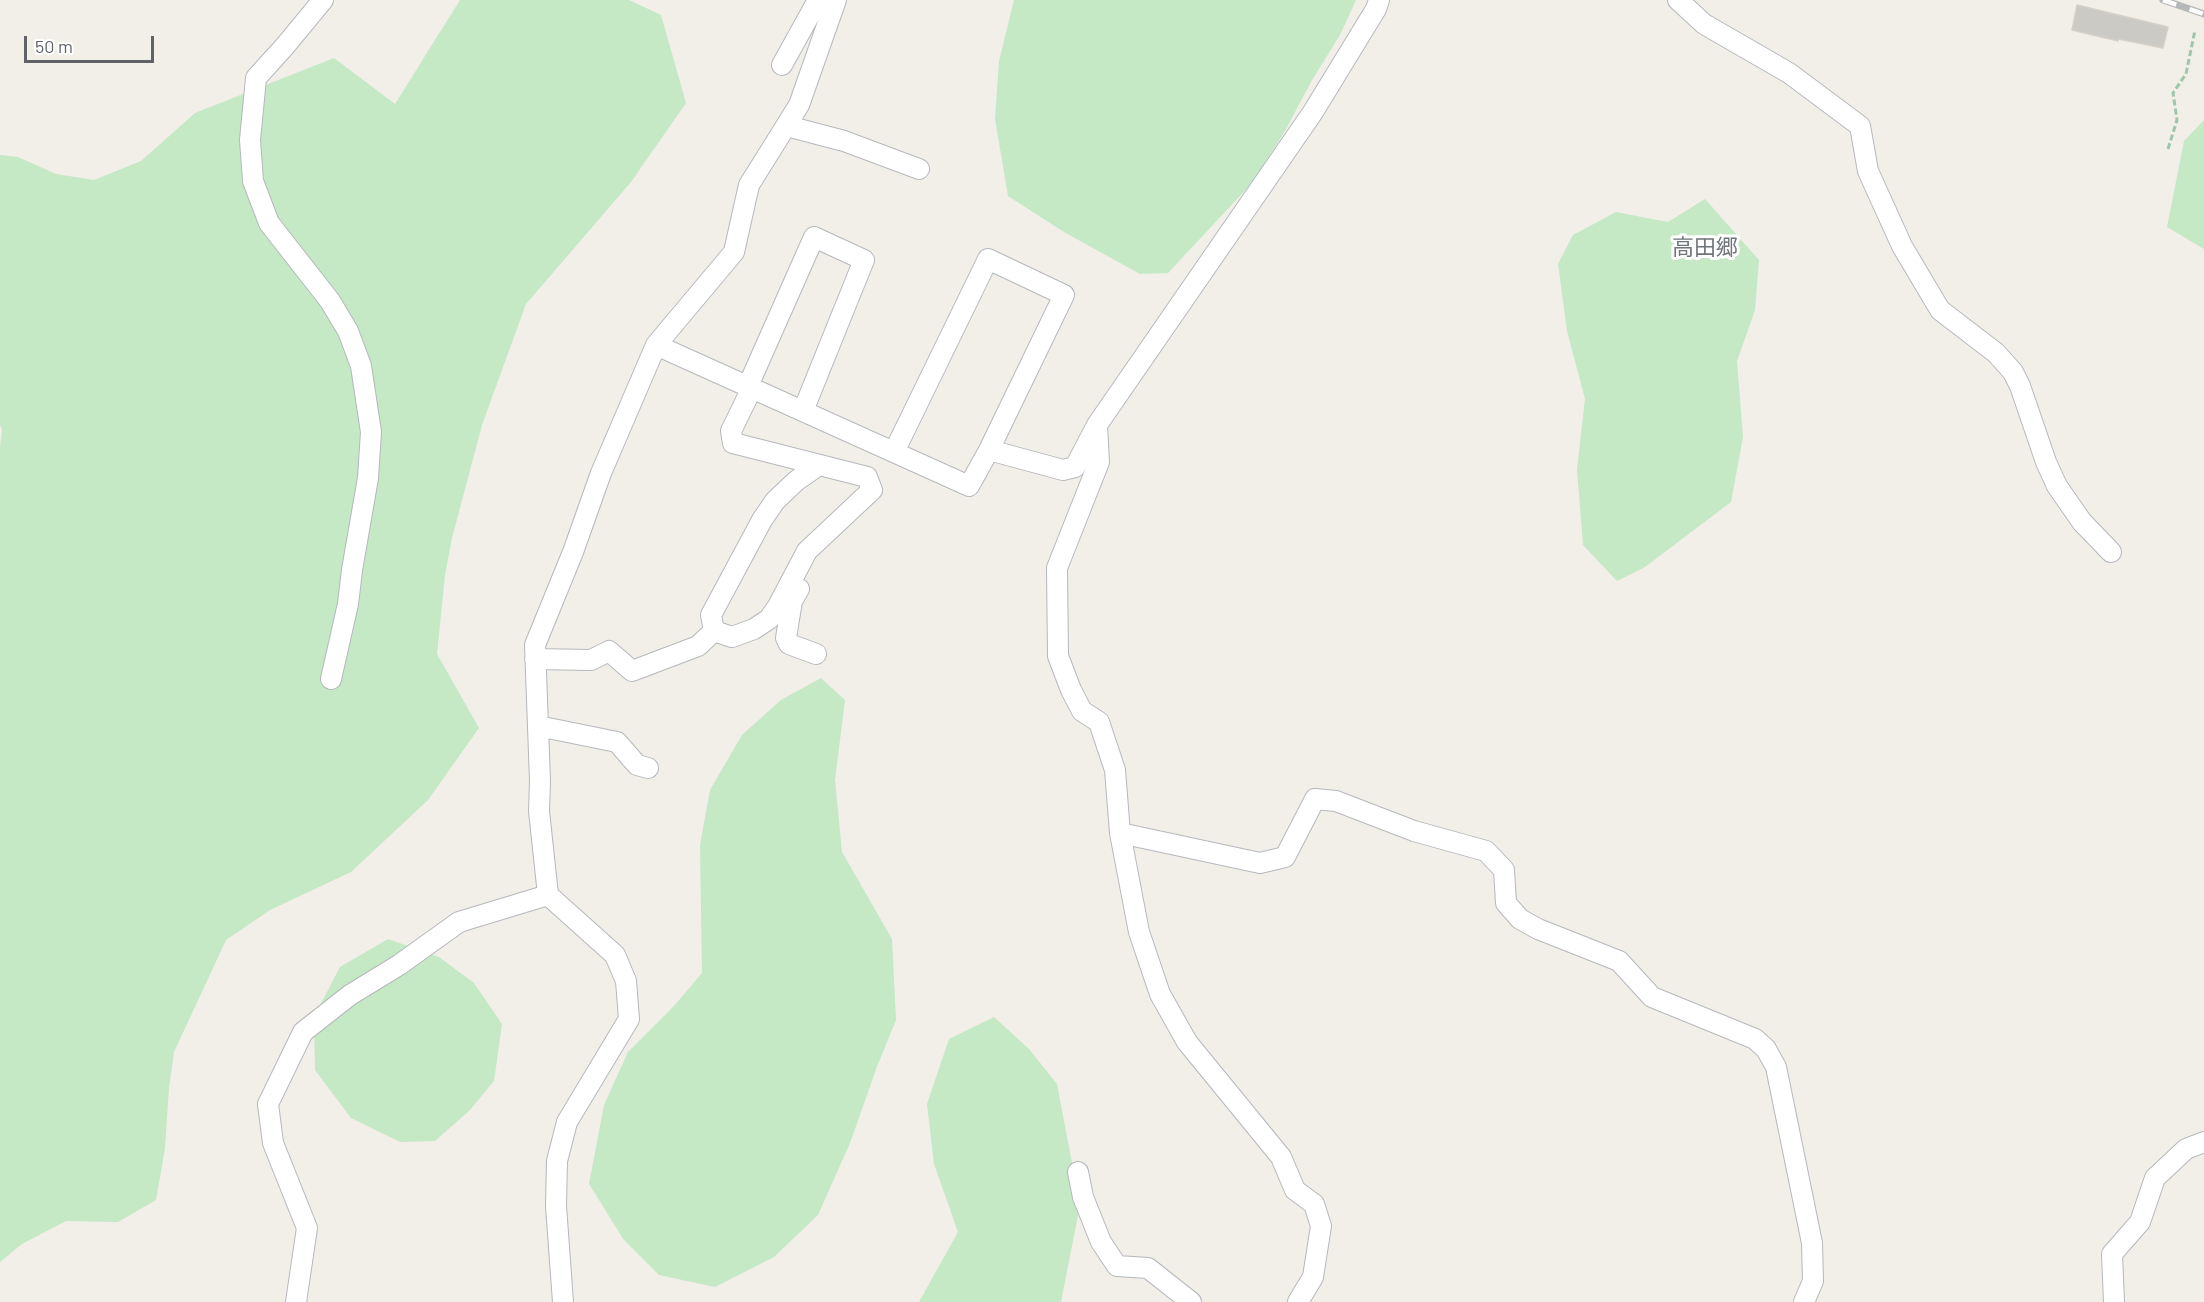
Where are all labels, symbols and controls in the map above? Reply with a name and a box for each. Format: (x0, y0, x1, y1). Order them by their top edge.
scale bar (27, 24, 158, 62)
text: 50 m (35, 35, 73, 57)
district label: 高田郷 (1672, 235, 1738, 261)

